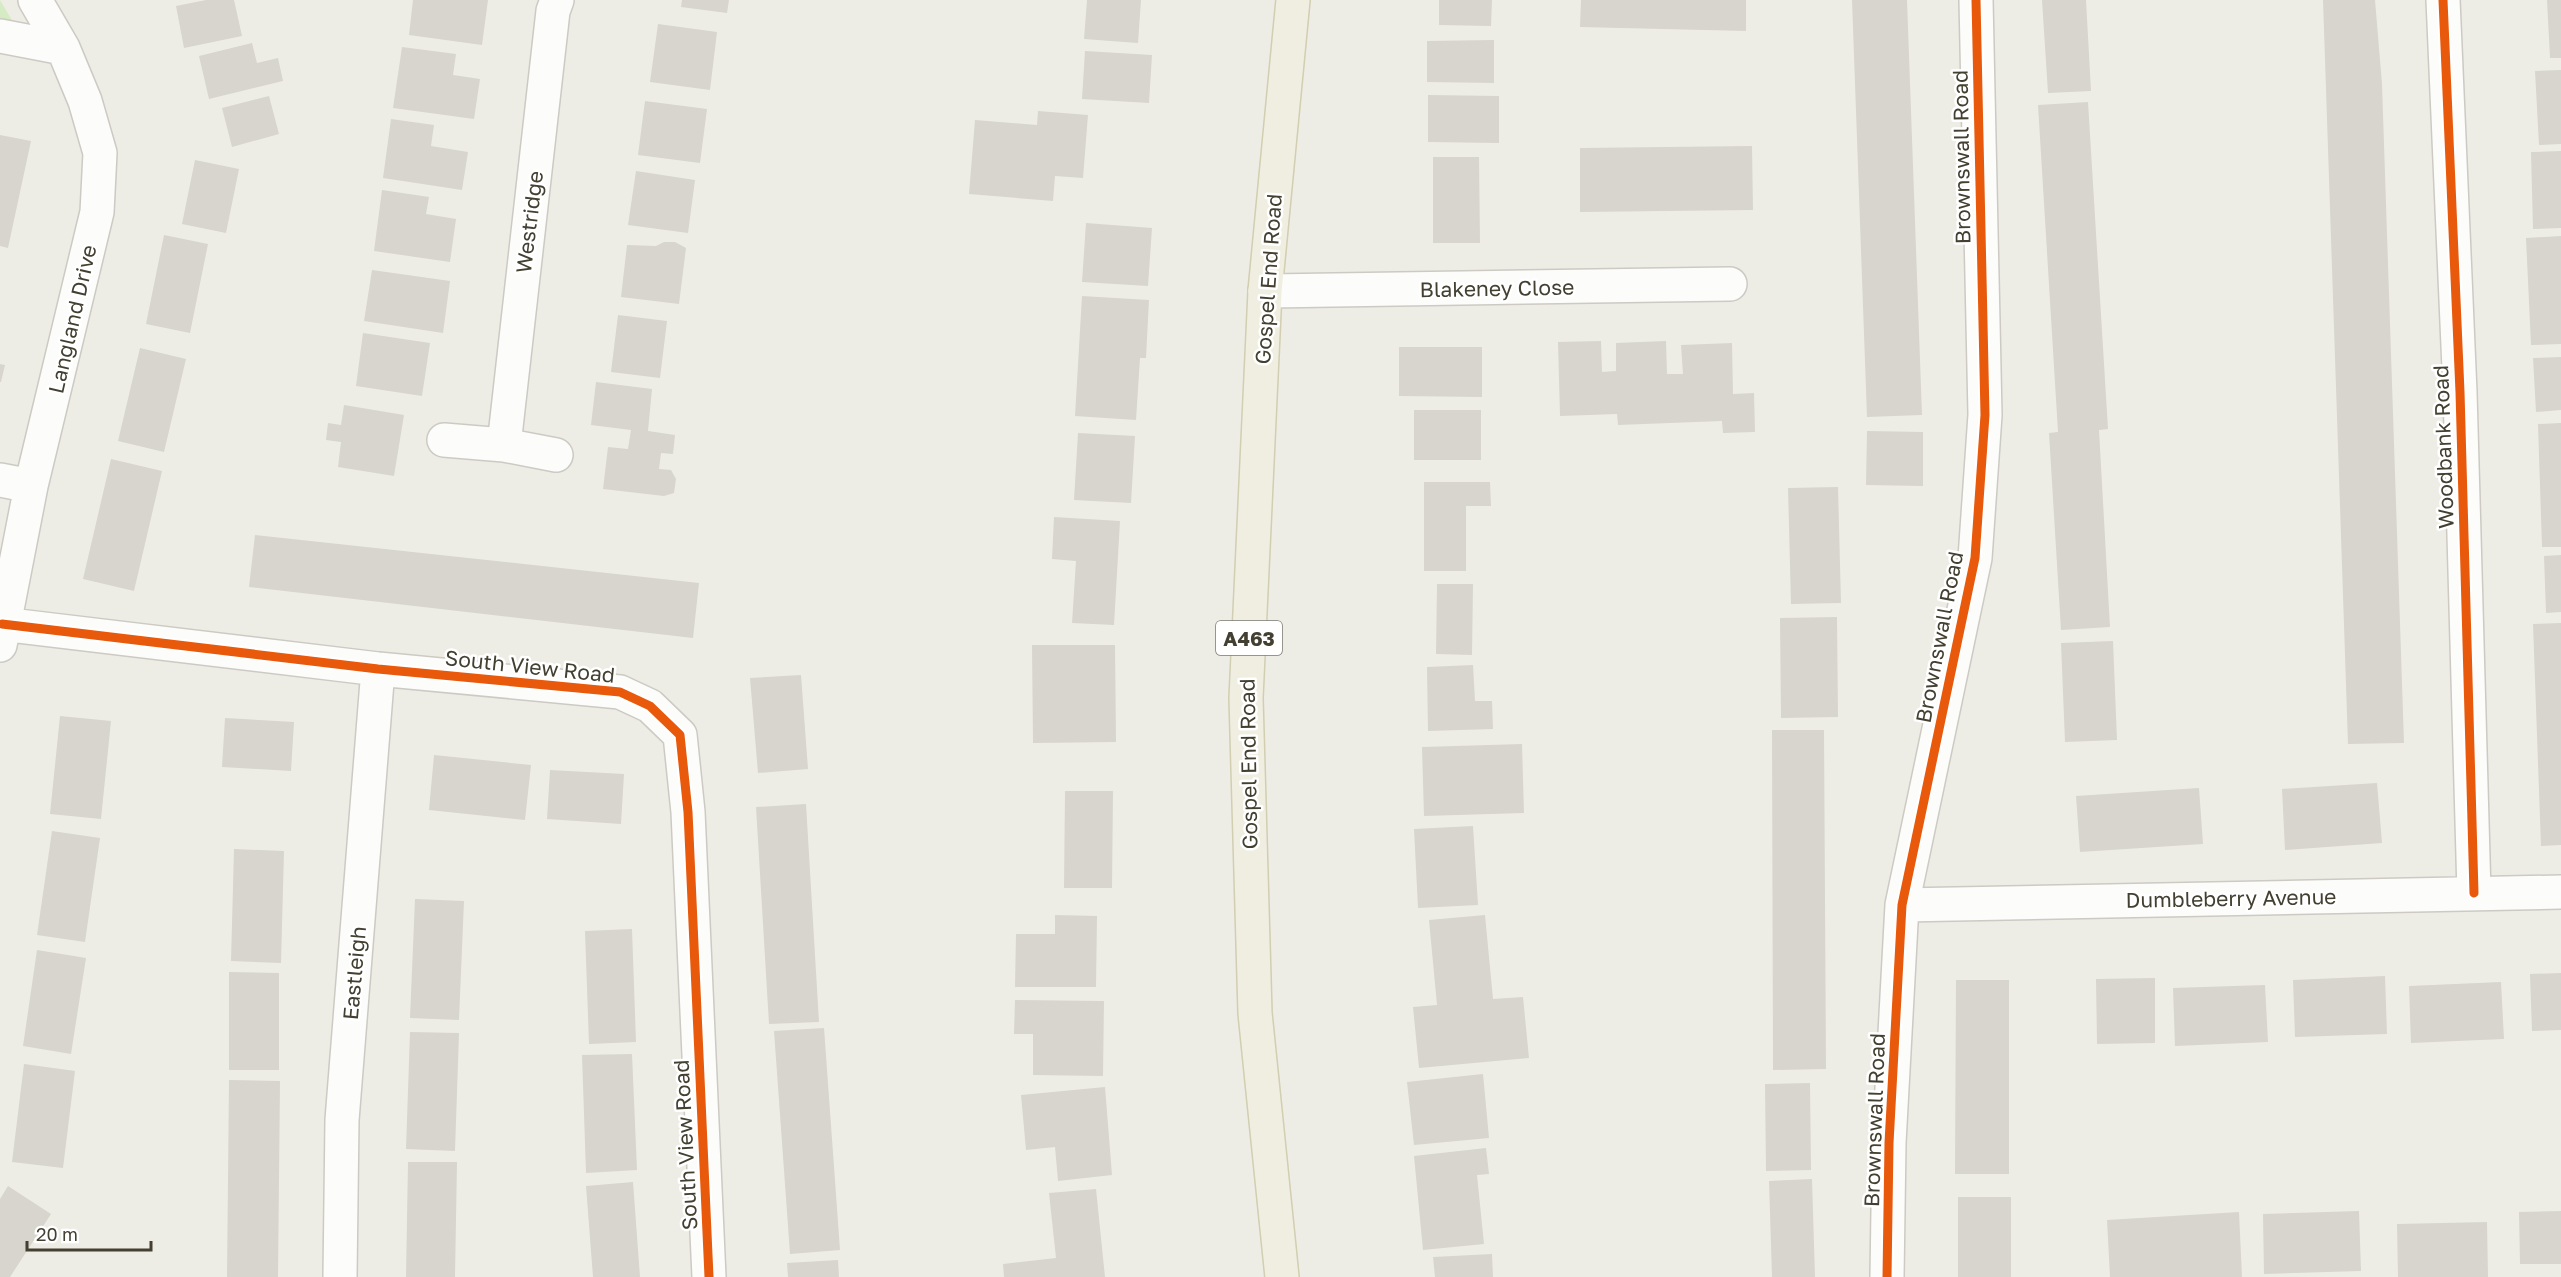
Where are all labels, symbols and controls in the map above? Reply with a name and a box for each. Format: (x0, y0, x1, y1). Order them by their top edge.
street label: Brownswall Road (1946, 70, 1976, 244)
street label: Westridge (510, 169, 548, 275)
street label: Gospel End Road (1249, 193, 1287, 365)
street label: Langland Drive (42, 242, 102, 396)
street label: Blakeney Close (1419, 274, 1575, 302)
street label: Woodbank Road (2427, 365, 2459, 529)
street label: Brownswall Road (1910, 549, 1968, 725)
road number: A463 (1216, 621, 1282, 655)
street label: South View Road (444, 644, 616, 688)
street label: Gospel End Road (1234, 678, 1262, 850)
street label: Dumbleberry Avenue (2125, 883, 2337, 913)
street label: Eastleigh (337, 925, 371, 1021)
street label: Brownswall Road (1858, 1033, 1890, 1207)
street label: South View Road (668, 1059, 702, 1231)
scale bar (27, 1214, 152, 1252)
text: 20 m (36, 1223, 78, 1245)

